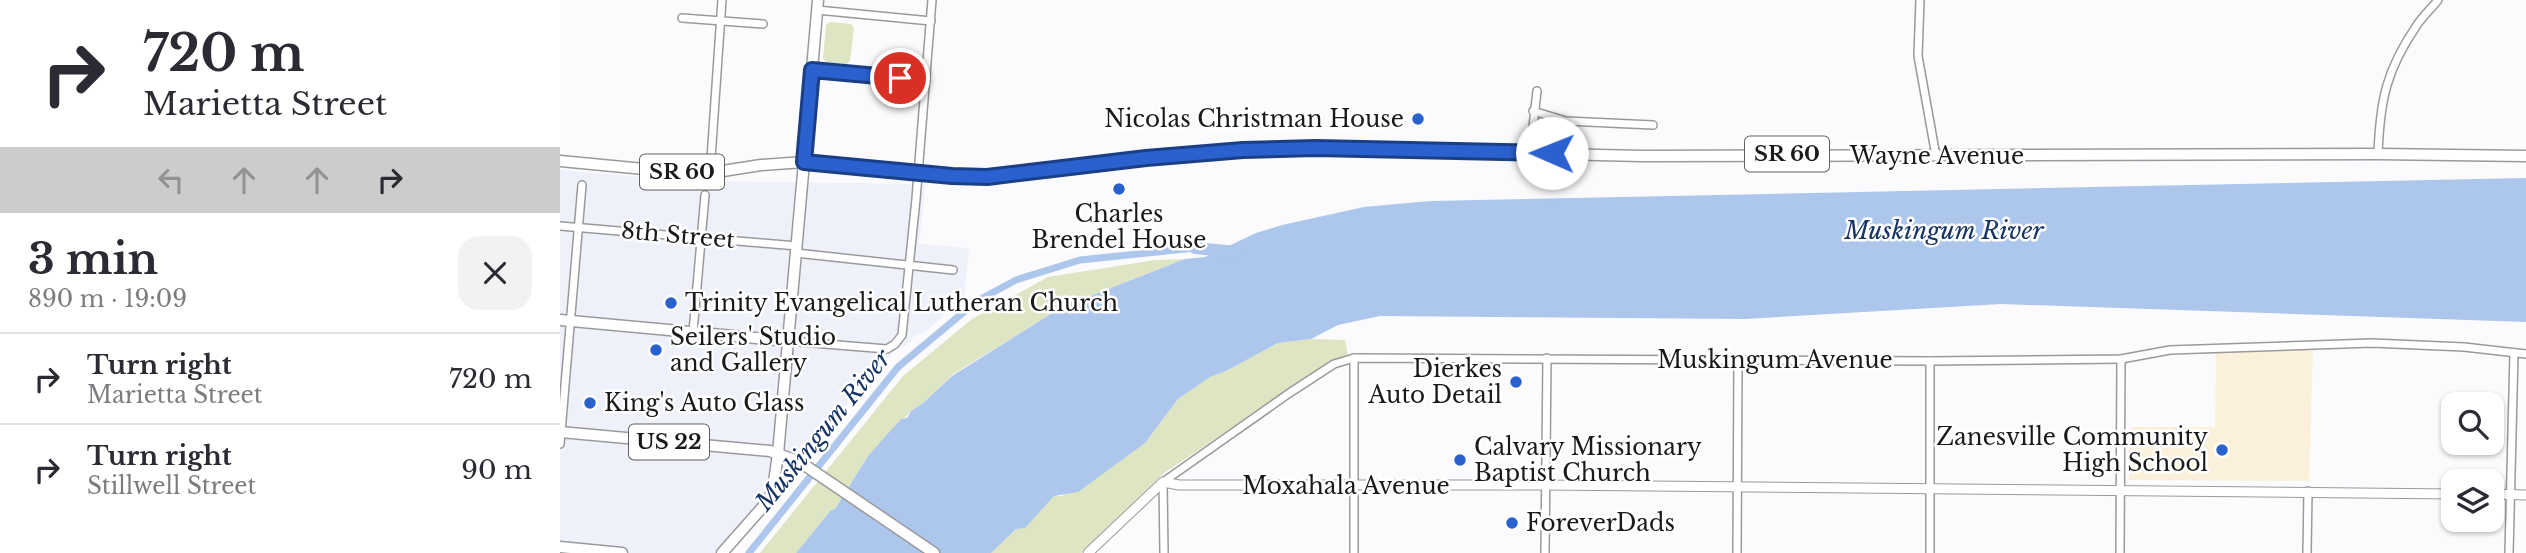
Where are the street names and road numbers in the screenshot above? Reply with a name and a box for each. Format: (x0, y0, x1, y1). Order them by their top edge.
road number: SR 60 (1745, 136, 1829, 172)
street label: Wayne Avenue (1849, 142, 2024, 170)
road number: SR 60 (640, 154, 724, 190)
street label: 8th Street (620, 216, 736, 254)
street label: Muskingum Avenue (1657, 346, 1893, 374)
road number: US 22 (629, 424, 709, 460)
street label: Moxahala Avenue (1242, 472, 1450, 500)

